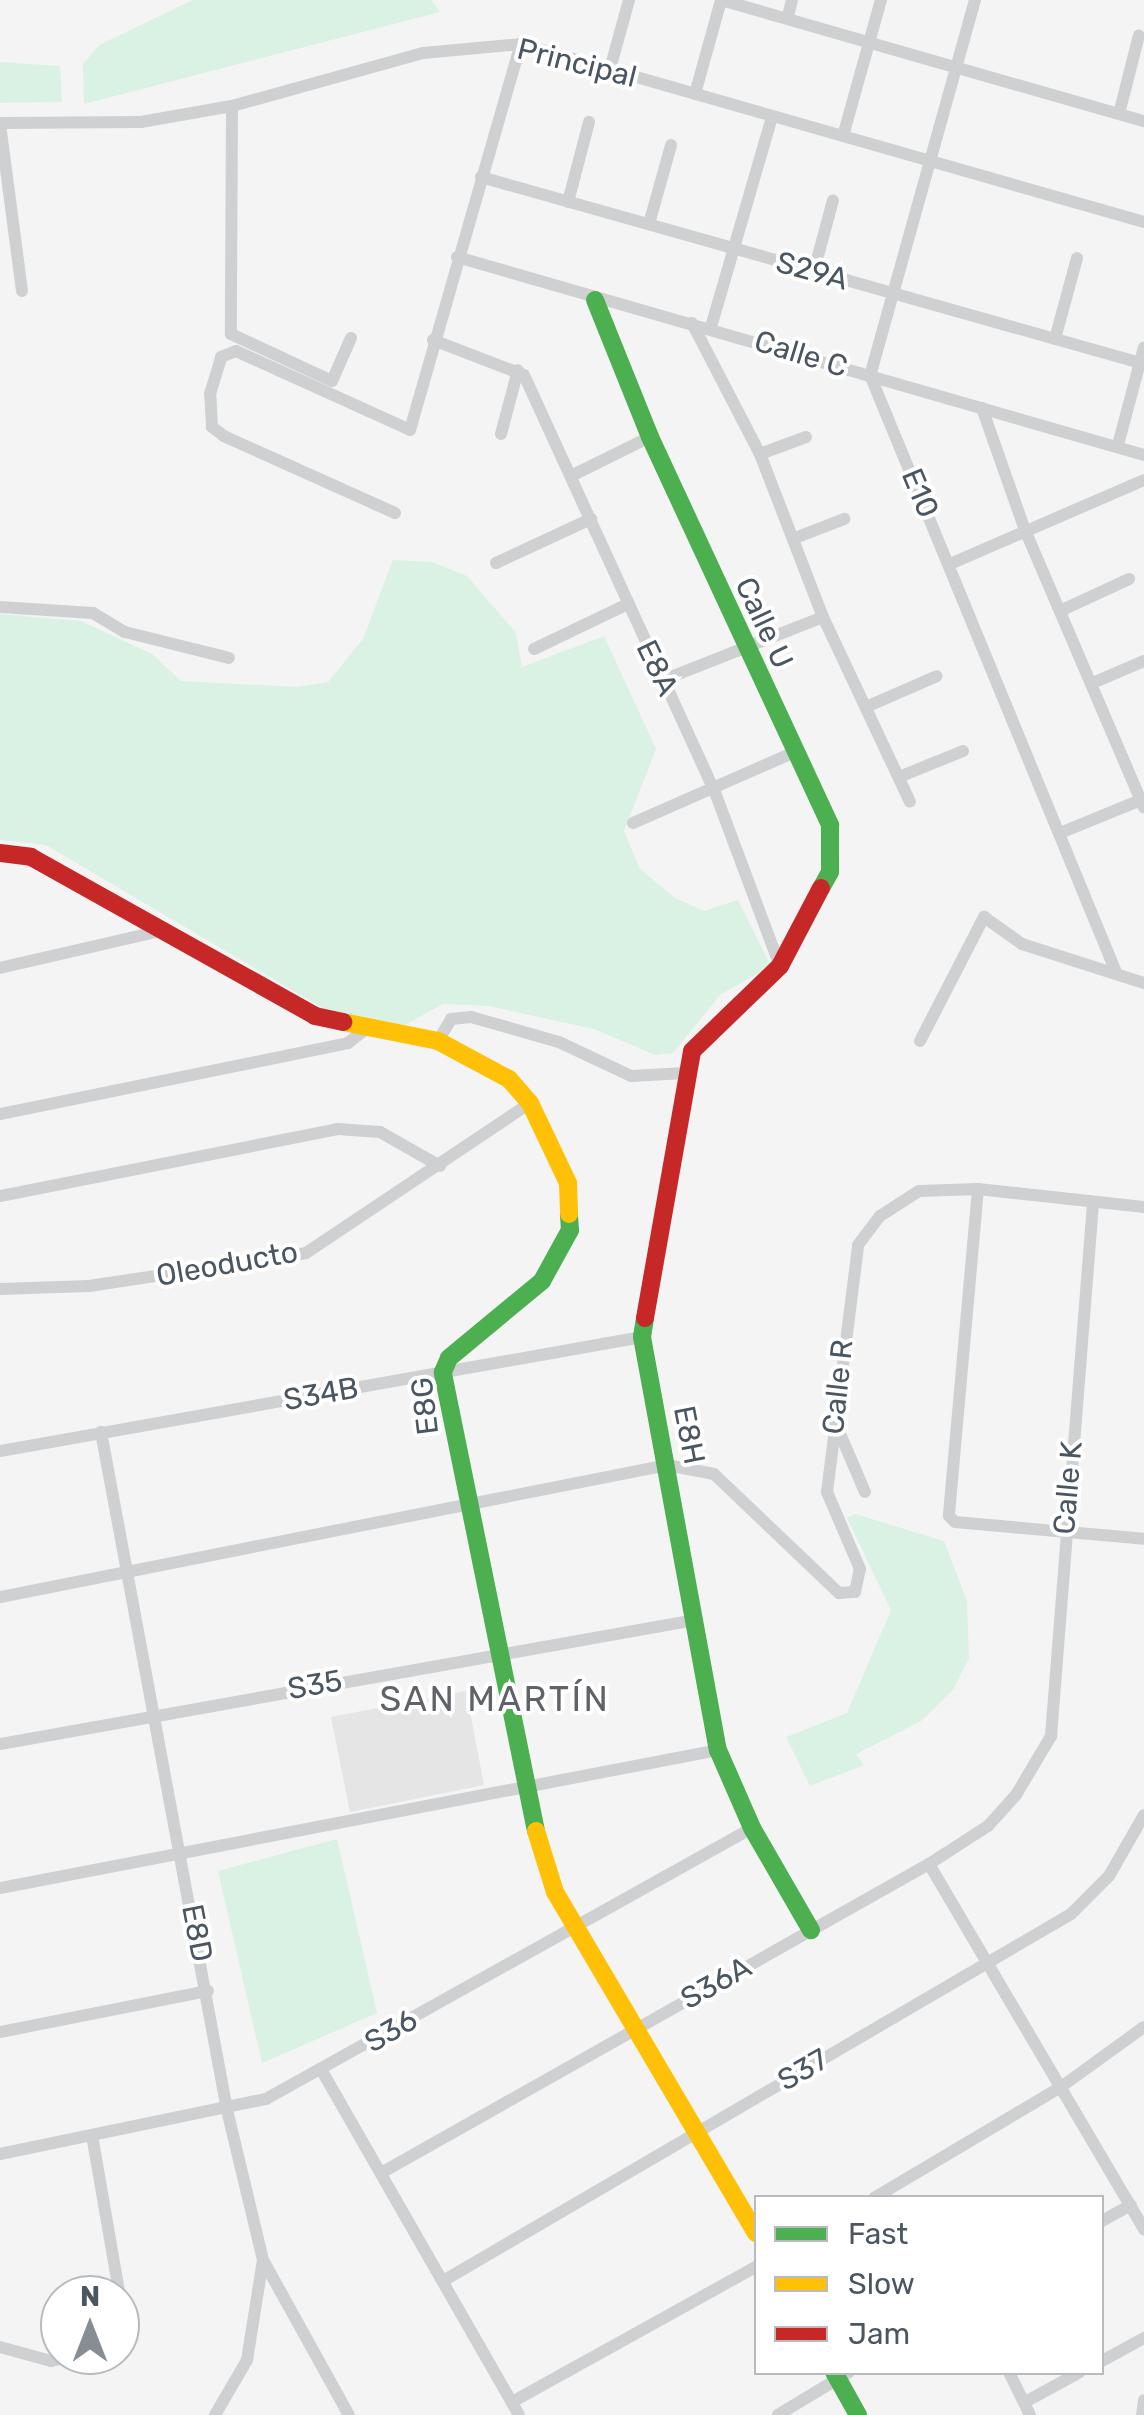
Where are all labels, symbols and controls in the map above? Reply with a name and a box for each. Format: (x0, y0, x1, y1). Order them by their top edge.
street label: Principal (514, 31, 640, 95)
street label: S29A (772, 244, 852, 298)
street label: Calle C (750, 323, 852, 385)
street label: E10 (894, 463, 946, 523)
street label: Calle U (727, 572, 801, 674)
street label: E8A (628, 634, 686, 702)
street label: Oleoducto (153, 1234, 301, 1294)
street label: Calle R (815, 1338, 861, 1436)
street label: S34B (281, 1370, 361, 1418)
street label: E8G (404, 1375, 446, 1437)
street label: E8H (666, 1403, 712, 1467)
street label: Calle K (1046, 1440, 1090, 1536)
street label: S35 (285, 1663, 345, 1707)
district label: SAN MARTÍN (380, 1678, 610, 1720)
street label: E8D (174, 1901, 220, 1965)
street label: S36A (675, 1949, 757, 2017)
street label: S36 (358, 2002, 424, 2060)
street label: S37 (771, 2041, 835, 2099)
legend (754, 2195, 1104, 2375)
text: Fast (848, 2216, 908, 2252)
text: Slow (848, 2266, 915, 2302)
north arrow (40, 2275, 140, 2375)
text: N (80, 2280, 100, 2313)
text: Jam (848, 2316, 910, 2352)

